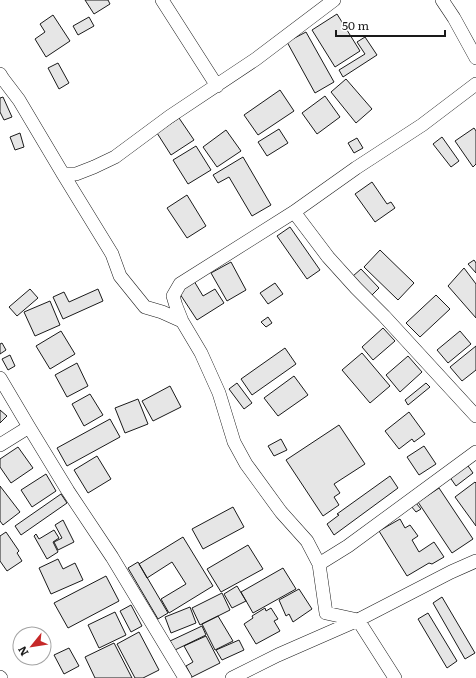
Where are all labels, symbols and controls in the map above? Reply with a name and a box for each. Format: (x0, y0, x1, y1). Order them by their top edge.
scale bar (336, 12, 445, 38)
text: 50 m (342, 16, 369, 34)
north arrow (12, 626, 52, 666)
text: N (13, 644, 32, 659)

